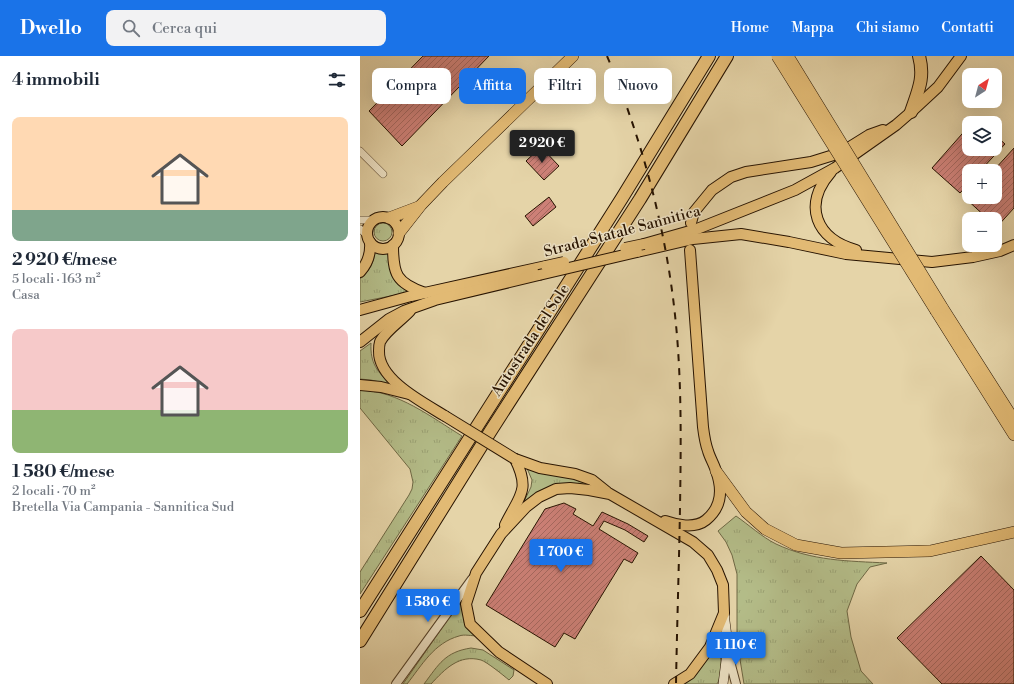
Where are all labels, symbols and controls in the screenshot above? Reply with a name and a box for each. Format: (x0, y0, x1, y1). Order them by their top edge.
search box (106, 10, 386, 46)
text: Dwello (20, 16, 82, 40)
icon: search (120, 17, 142, 39)
text: Cerca qui (152, 19, 217, 38)
text: Home (731, 19, 769, 37)
text: Mappa (791, 19, 834, 37)
text: Chi siamo (856, 19, 919, 37)
text: Contatti (941, 19, 994, 37)
chip: Compra (372, 68, 451, 104)
chip: Affitta (459, 68, 526, 104)
chip: Filtri (534, 68, 596, 104)
chip: Nuovo (604, 68, 672, 104)
north arrow (962, 68, 1002, 108)
map controls (962, 68, 1002, 252)
text: 4 immobili (12, 69, 100, 91)
icon: filters (326, 69, 348, 91)
button: layers (962, 116, 1002, 156)
pin: 2 920 € (505, 130, 579, 164)
text: 2 920 € (519, 135, 565, 151)
icon: home (144, 143, 216, 215)
button: + (962, 164, 1002, 204)
street label: Strada Statale Sannitica (542, 201, 703, 262)
button: − (962, 212, 1002, 252)
text: 2 920 €/mese (12, 249, 117, 271)
text: 5 locali · 163 m² (12, 271, 101, 287)
street label: Autostrada del Sole (486, 281, 574, 401)
text: Casa (12, 287, 40, 303)
icon: home (144, 355, 216, 427)
text: 1 580 €/mese (12, 461, 115, 483)
text: 2 locali · 70 m² (12, 483, 96, 499)
text: Bretella Via Campania - Sannitica Sud (12, 499, 234, 515)
pin: 1 700 € (524, 539, 598, 573)
text: 1 700 € (538, 544, 584, 560)
pin: 1 580 € (391, 589, 465, 623)
text: 1 580 € (406, 594, 450, 610)
pin: 1 110 € (699, 632, 773, 666)
text: 1 110 € (716, 637, 756, 653)

